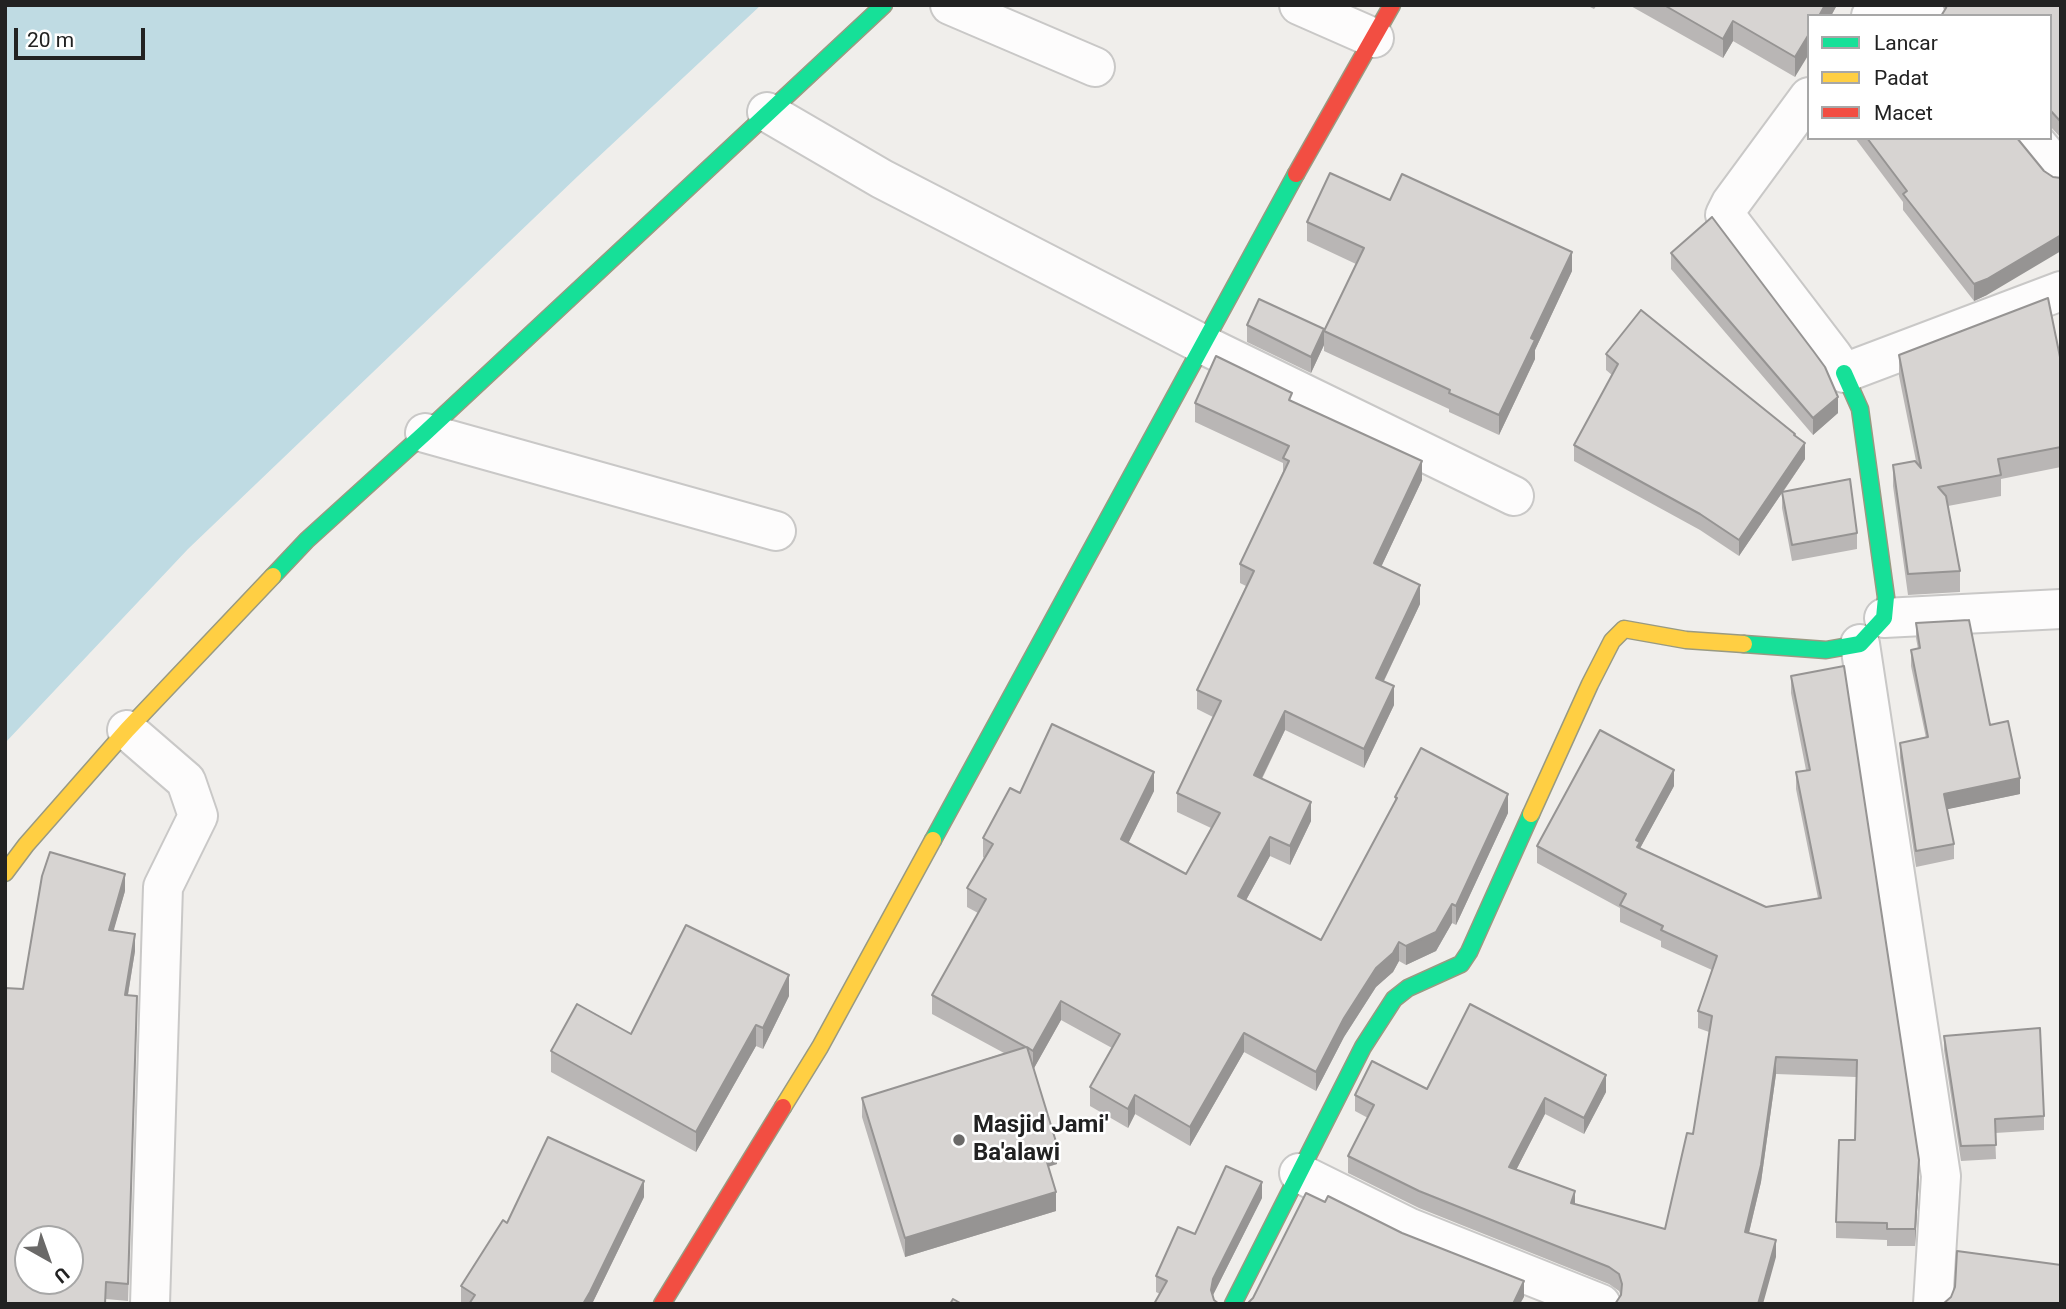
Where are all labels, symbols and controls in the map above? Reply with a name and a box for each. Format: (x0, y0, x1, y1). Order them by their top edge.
scale bar (18, 14, 149, 58)
legend (1807, 14, 2052, 140)
text: 20 m (27, 28, 74, 52)
text: Lancar (1874, 31, 1938, 55)
text: Padat (1874, 66, 1929, 90)
text: Macet (1874, 101, 1933, 125)
place label: Masjid Jami' Ba'alawi (973, 1112, 1109, 1168)
marker: Masjid Jami' Ba'alawi (951, 1132, 967, 1148)
north arrow (14, 1225, 84, 1295)
text: U (49, 1262, 74, 1288)

